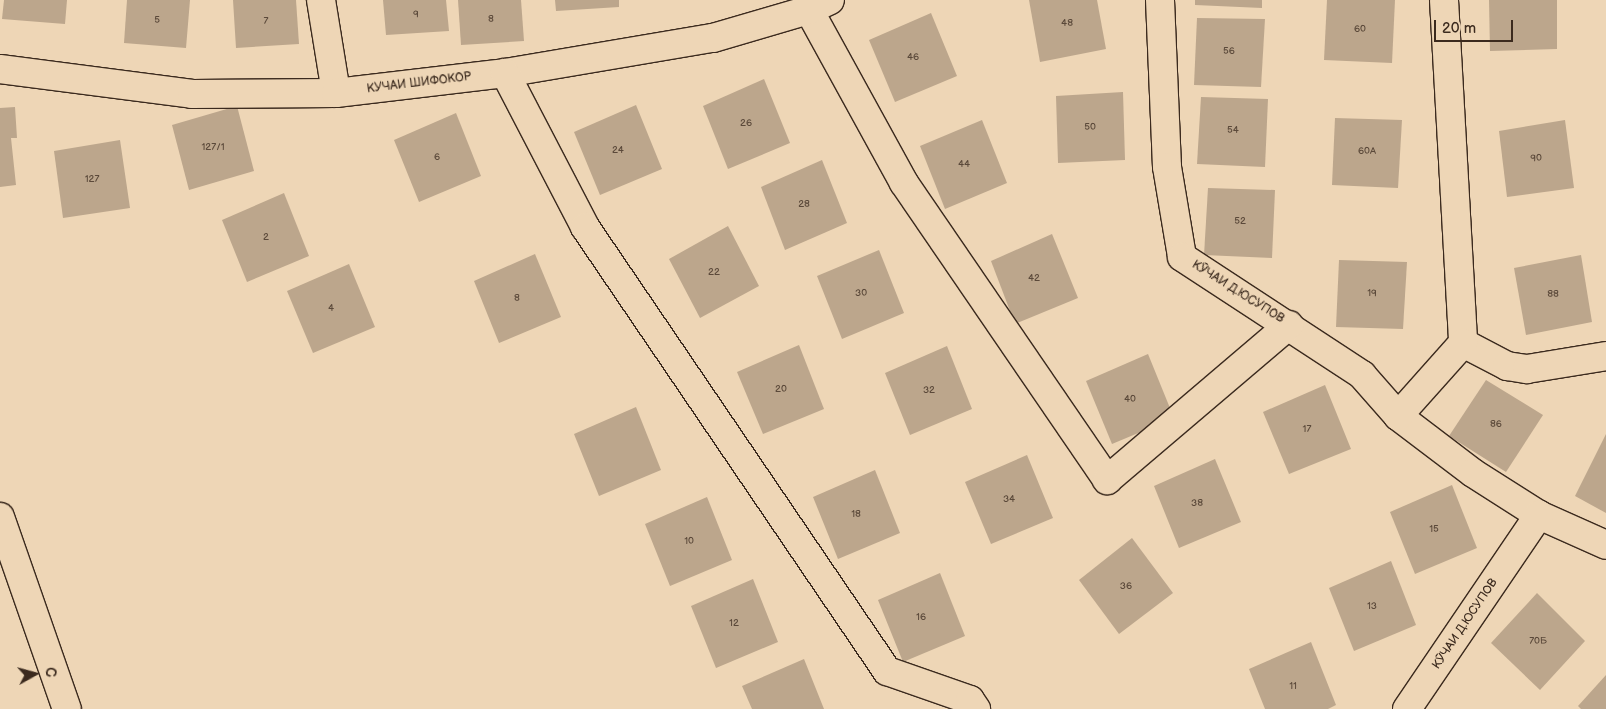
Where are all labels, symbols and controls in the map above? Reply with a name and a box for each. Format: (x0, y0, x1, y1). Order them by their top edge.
house number: 9 (413, 9, 419, 21)
scale bar (1436, 10, 1515, 42)
house number: 8 (488, 14, 494, 26)
house number: 5 (154, 15, 160, 27)
house number: 7 (264, 16, 268, 28)
house number: 48 (1061, 18, 1073, 30)
text: 20 m (1442, 19, 1476, 38)
house number: 60 (1354, 24, 1366, 36)
house number: 56 (1223, 46, 1235, 58)
house number: 46 (907, 52, 919, 64)
street label: КУЧАИ ШИФОКОР (366, 69, 472, 97)
house number: 26 (740, 118, 752, 130)
house number: 50 (1084, 122, 1096, 134)
house number: 54 (1227, 125, 1239, 137)
house number: 127/1 (201, 142, 225, 154)
house number: 24 (612, 145, 624, 157)
house number: 60А (1358, 146, 1376, 158)
house number: 6 (434, 152, 440, 164)
house number: 90 (1530, 153, 1542, 165)
house number: 44 (958, 159, 970, 171)
house number: 127 (85, 174, 99, 186)
house number: 28 (798, 199, 810, 211)
house number: 52 (1234, 216, 1246, 228)
house number: 2 (263, 232, 269, 244)
street label: КӮЧАИ Д.ЮСУПОВ (1189, 258, 1287, 326)
house number: 22 (708, 267, 720, 279)
house number: 42 (1028, 273, 1040, 285)
house number: 30 (855, 288, 867, 300)
house number: 19 (1367, 288, 1377, 300)
house number: 88 (1547, 289, 1559, 301)
house number: 8 (514, 293, 520, 305)
house number: 4 (328, 303, 334, 315)
house number: 20 (775, 384, 787, 396)
house number: 32 (923, 385, 935, 397)
house number: 40 (1124, 394, 1136, 406)
house number: 86 (1490, 419, 1502, 431)
house number: 17 (1303, 424, 1311, 436)
house number: 34 (1003, 494, 1015, 506)
house number: 38 (1191, 498, 1203, 510)
house number: 18 (851, 509, 861, 521)
house number: 15 (1429, 524, 1439, 536)
house number: 10 (684, 536, 694, 548)
street label: КӮЧАИ Д.ЮСУПОВ (1429, 576, 1501, 672)
house number: 36 (1120, 581, 1132, 593)
house number: 13 (1367, 601, 1377, 613)
house number: 16 (916, 612, 926, 624)
house number: 12 (729, 618, 739, 630)
house number: 70Б (1529, 636, 1547, 648)
north arrow (10, 649, 60, 699)
text: С (41, 666, 59, 678)
house number: 11 (1289, 681, 1297, 693)

